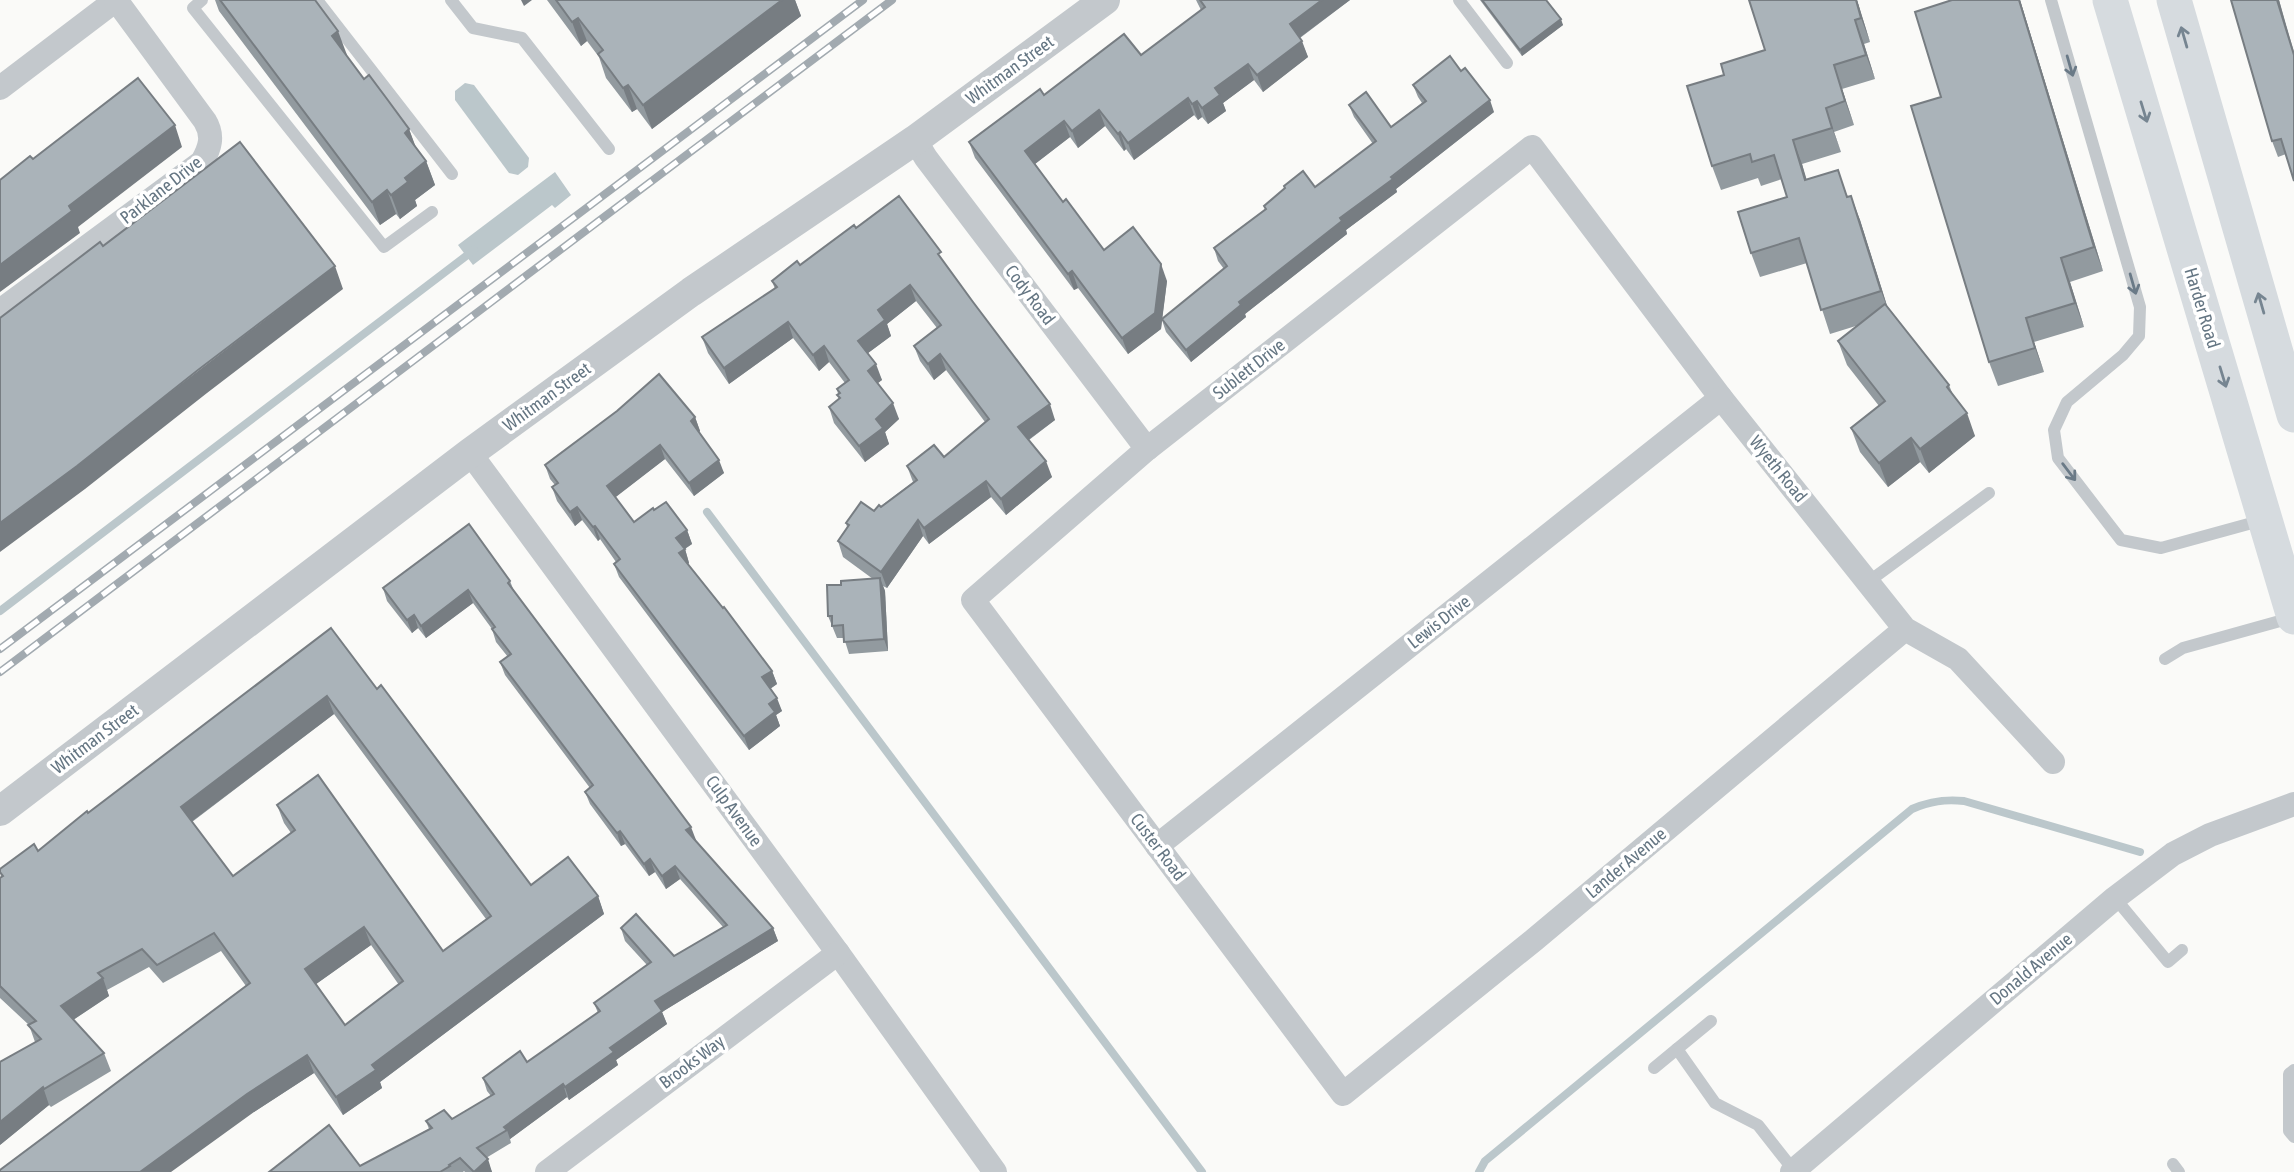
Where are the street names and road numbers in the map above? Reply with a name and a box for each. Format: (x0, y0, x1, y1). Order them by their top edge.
street label: Whitman Street (962, 31, 1058, 108)
street label: Parklane Drive (116, 151, 206, 228)
street label: Cody Road (1001, 261, 1060, 329)
street label: Harder Road (2180, 265, 2225, 351)
street label: Sublett Drive (1209, 334, 1289, 403)
street label: Whitman Street (499, 358, 595, 435)
street label: Wyeth Road (1745, 431, 1811, 506)
street label: Lewis Drive (1403, 591, 1474, 653)
street label: Whitman Street (47, 699, 142, 778)
street label: Culp Avenue (702, 771, 767, 850)
street label: Custer Road (1126, 809, 1190, 884)
street label: Lander Avenue (1581, 823, 1670, 902)
street label: Donald Avenue (1985, 928, 2076, 1009)
street label: Brooks Way (655, 1030, 728, 1093)

